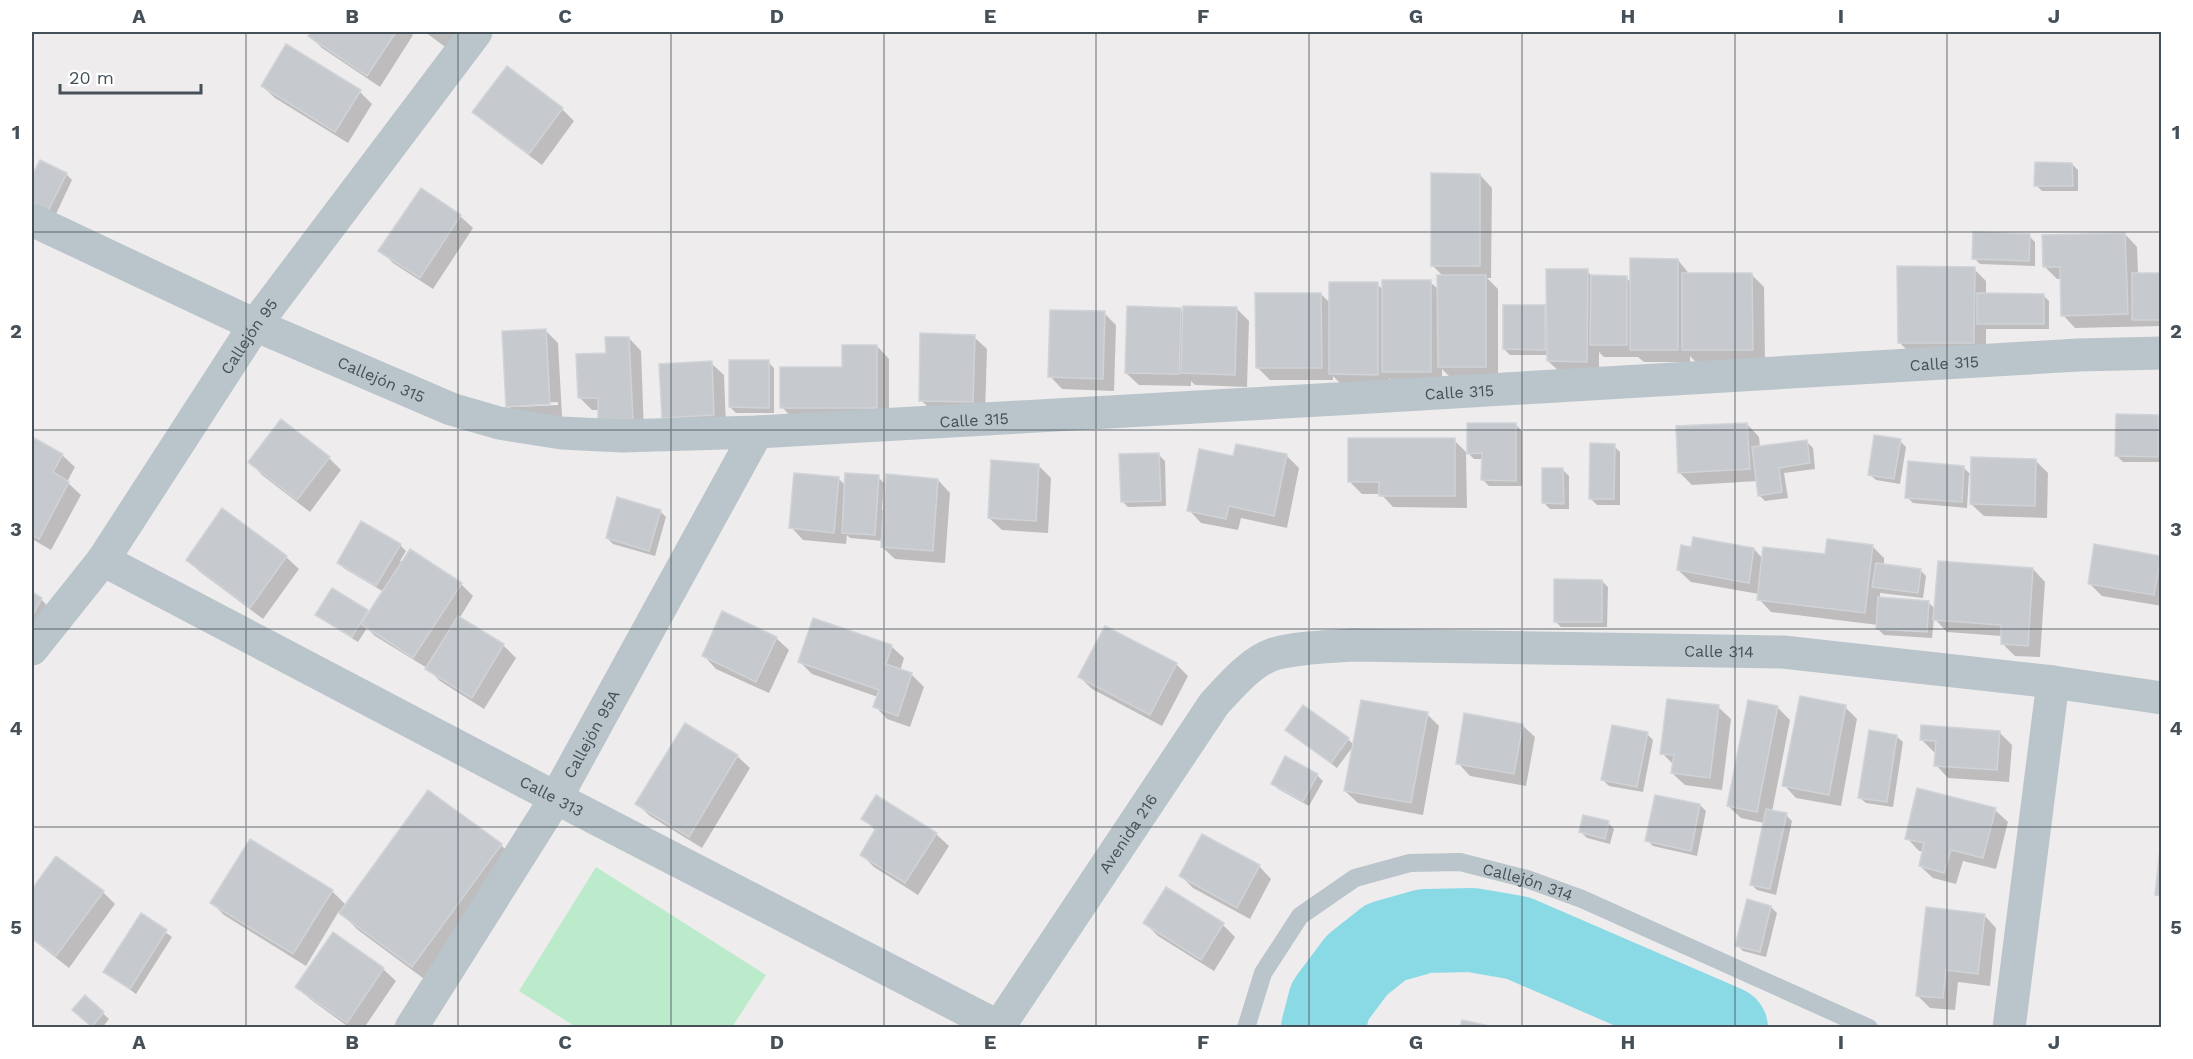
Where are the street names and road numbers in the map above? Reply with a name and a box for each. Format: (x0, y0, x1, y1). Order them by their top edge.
street label: Callejón 95 (216, 294, 281, 378)
street label: Calle 315 (1909, 351, 1980, 374)
street label: Callejón 315 (335, 352, 428, 406)
street label: Calle 315 (1424, 380, 1494, 403)
street label: Calle 315 (939, 408, 1009, 431)
street label: Calle 314 (1684, 641, 1754, 661)
street label: Callejón 95A (559, 686, 623, 781)
street label: Calle 313 (517, 771, 587, 820)
street label: Avenida 216 (1095, 790, 1161, 877)
street label: Callejón 314 (1481, 859, 1576, 905)

